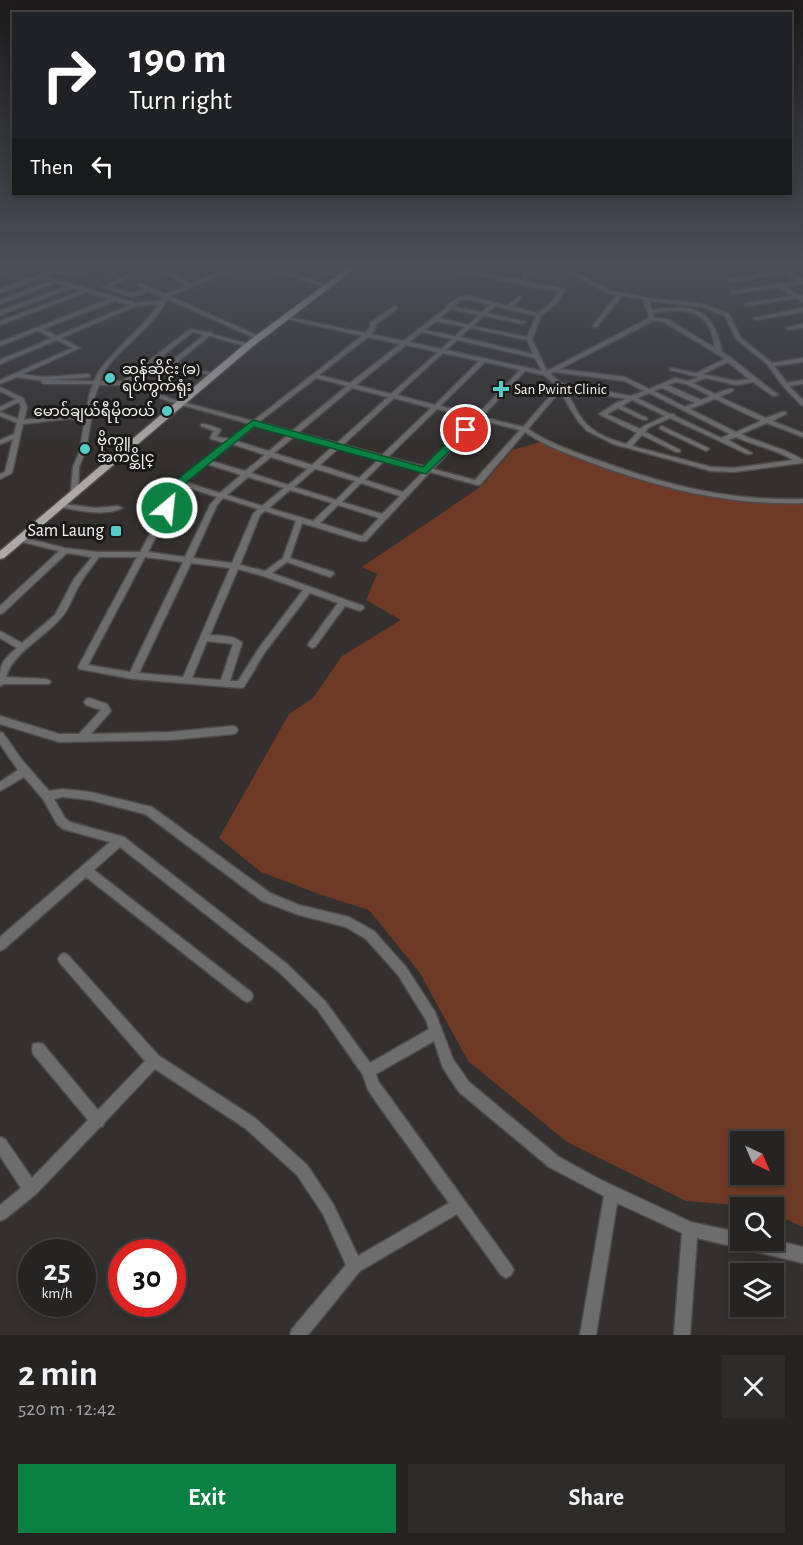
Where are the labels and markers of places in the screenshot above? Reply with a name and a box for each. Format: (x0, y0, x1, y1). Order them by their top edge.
place label: ဆန်ဆိုင်း (ခ) ရပ်ကွက်ရုံး (122, 359, 201, 398)
marker: ဆန်ဆိုင်း (ခ) ရပ်ကွက်ရုံး (103, 371, 117, 385)
marker: San Pwint Clinic (492, 380, 510, 398)
place label: San Pwint Clinic (514, 382, 607, 397)
place label: မောဝ်ချယ်ရီမိုတယ် (34, 401, 155, 423)
marker: မောဝ်ချယ်ရီမိုတယ် (160, 404, 174, 418)
pin (440, 404, 491, 455)
place label: ဗိုက္ပူ အကင္ဆိုင္ (97, 430, 154, 469)
marker: ဗိုက္ပူ အကင္ဆိုင္ (78, 442, 92, 456)
place label: Sam Laung (28, 522, 104, 540)
marker: Sam Laung (109, 524, 123, 538)

